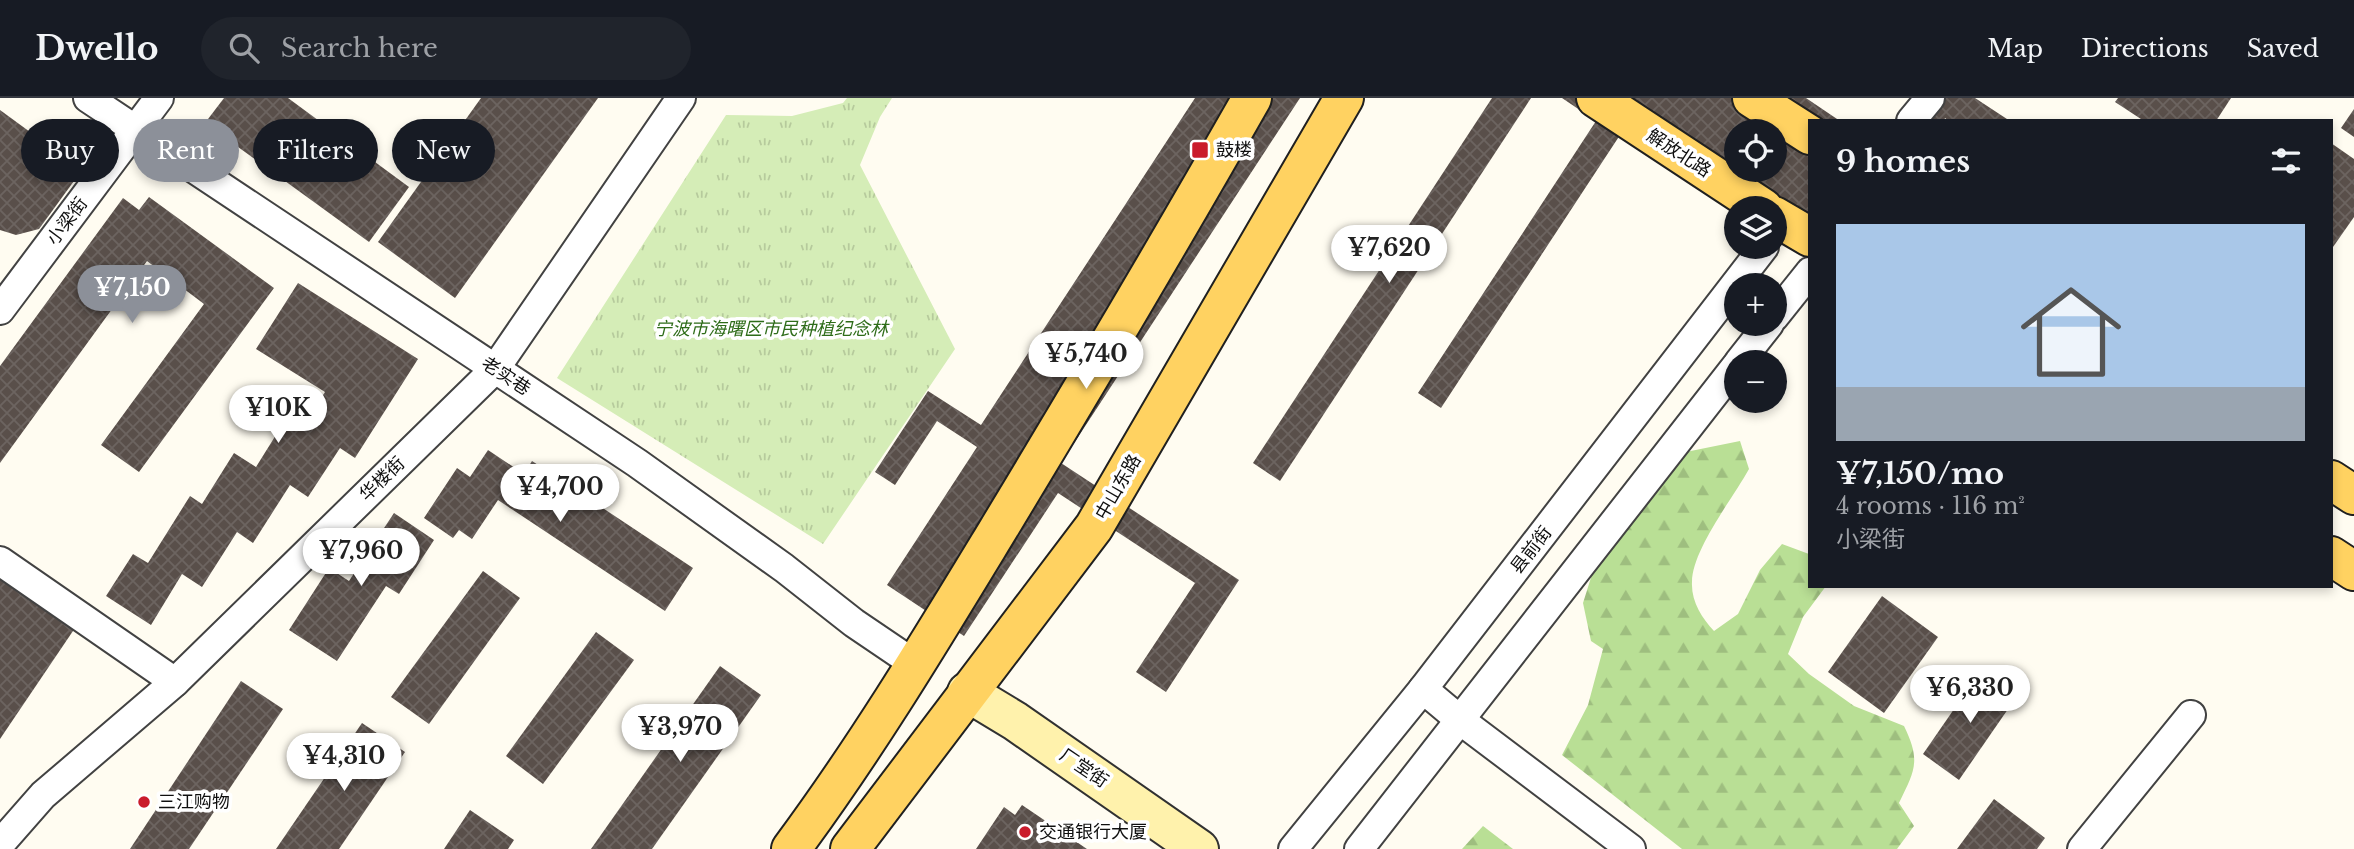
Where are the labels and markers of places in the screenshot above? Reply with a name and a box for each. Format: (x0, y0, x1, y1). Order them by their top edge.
place label: 鼓楼 (1216, 139, 1252, 161)
marker: 鼓楼 (1190, 140, 1210, 160)
pin: ¥7,620 (1332, 226, 1446, 285)
pin: ¥7,150 (75, 266, 189, 325)
pin: ¥5,740 (1029, 331, 1143, 391)
pin: ¥10K (237, 386, 319, 445)
pin: ¥4,700 (503, 464, 617, 524)
pin: ¥7,960 (304, 528, 418, 588)
pin: ¥6,330 (1913, 666, 2027, 725)
pin: ¥3,970 (623, 704, 737, 764)
pin: ¥4,310 (287, 734, 401, 793)
place label: 三江购物 (158, 791, 230, 813)
marker: 三江购物 (136, 794, 152, 810)
place label: 交通银行大厦 (1039, 821, 1147, 843)
marker: 交通银行大厦 (1017, 824, 1033, 840)

